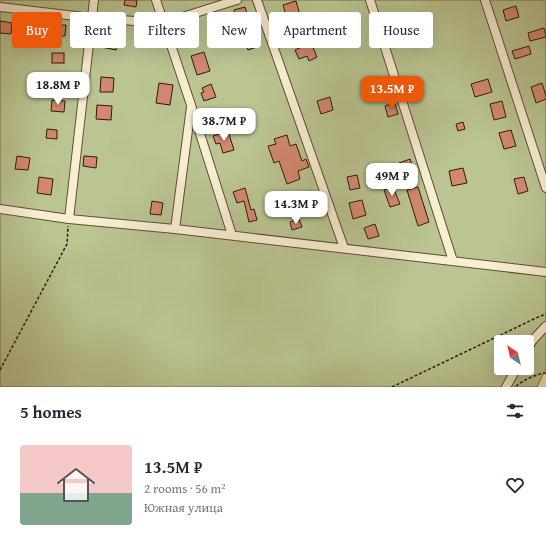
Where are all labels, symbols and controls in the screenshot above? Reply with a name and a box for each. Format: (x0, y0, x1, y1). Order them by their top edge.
chip: Buy (12, 12, 62, 48)
chip: Rent (70, 12, 126, 48)
chip: Filters (134, 12, 199, 48)
chip: New (207, 12, 261, 48)
chip: Apartment (269, 12, 361, 48)
chip: House (369, 12, 433, 48)
pin: 18.8M ₽ (21, 72, 95, 106)
text: 18.8M ₽ (36, 75, 80, 94)
pin: 13.5M ₽ (355, 76, 429, 110)
text: 13.5M ₽ (370, 79, 414, 98)
pin: 38.7M ₽ (187, 108, 261, 142)
text: 38.7M ₽ (202, 111, 246, 130)
pin: 49M ₽ (364, 163, 420, 197)
text: 49M ₽ (375, 166, 409, 185)
pin: 14.3M ₽ (259, 191, 333, 225)
text: 14.3M ₽ (274, 194, 318, 213)
north arrow (494, 335, 534, 375)
map controls (494, 335, 534, 375)
text: 5 homes (20, 399, 82, 424)
icon: filters (504, 400, 526, 422)
text: 13.5M ₽ (144, 454, 202, 479)
icon: home (52, 461, 100, 509)
icon: heart (504, 474, 526, 496)
text: 2 rooms · 56 m² (144, 479, 226, 498)
text: Южная улица (144, 498, 223, 517)

